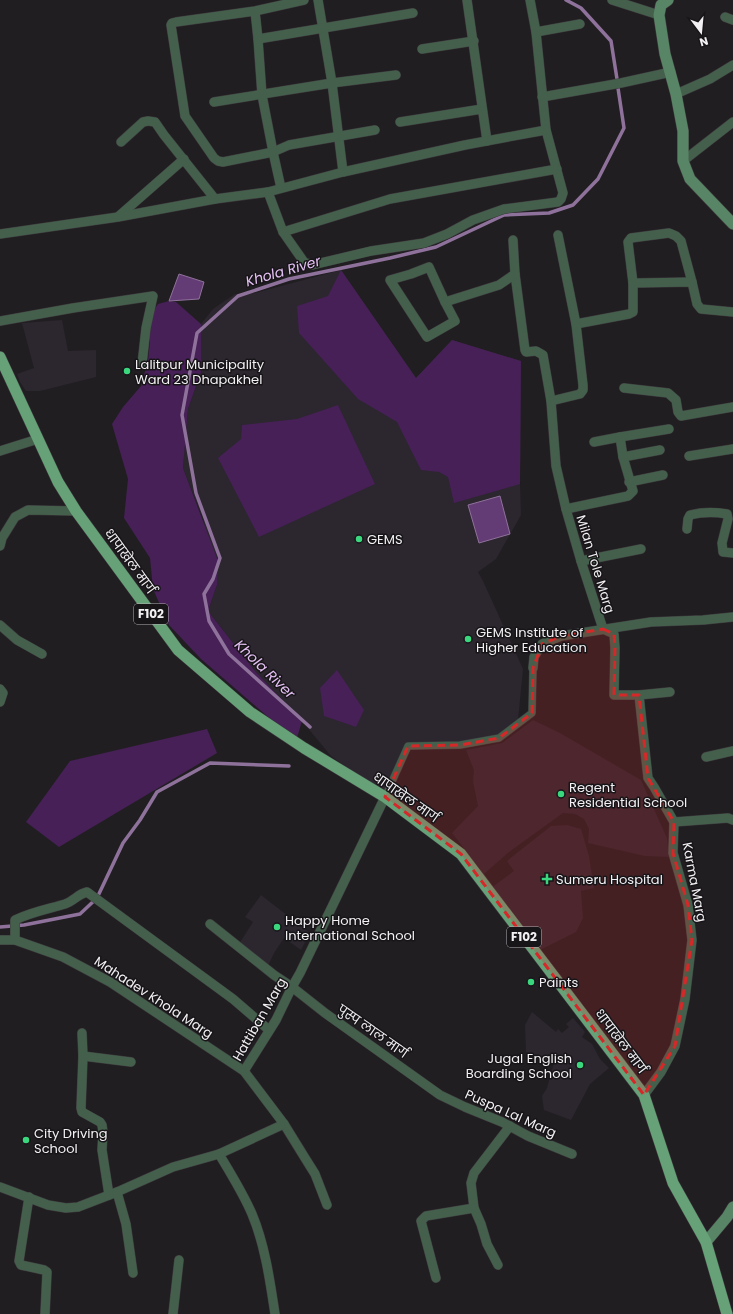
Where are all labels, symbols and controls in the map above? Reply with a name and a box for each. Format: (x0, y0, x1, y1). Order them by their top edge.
north arrow (681, 12, 721, 52)
text: N (698, 33, 710, 50)
water label: Khola River (243, 251, 324, 291)
place label: Lalitpur Municipality Ward 23 Dhapakhel (135, 355, 265, 389)
marker: Lalitpur Municipality Ward 23 Dhapakhel (122, 366, 132, 376)
street label: Milan Tole Marg (572, 513, 619, 616)
street label: धापाखेल मार्ग (99, 525, 161, 599)
place label: GEMS (367, 530, 403, 549)
marker: GEMS (354, 534, 364, 544)
road number: F102 (134, 604, 168, 624)
place label: GEMS Institute of Higher Education (476, 623, 587, 657)
marker: GEMS Institute of Higher Education (463, 634, 473, 644)
water label: Khola River (230, 635, 300, 704)
street label: धापाखेल मार्ग (369, 768, 444, 828)
place label: Regent Residential School (569, 778, 687, 812)
marker: Regent Residential School (556, 789, 566, 799)
street label: Karma Marg (677, 841, 712, 924)
place label: Sumeru Hospital (556, 870, 663, 889)
marker: Sumeru Hospital (541, 873, 553, 885)
place label: Happy Home International School (285, 911, 415, 945)
marker: Happy Home International School (272, 922, 282, 932)
road number: F102 (507, 927, 541, 947)
street label: Mahadev Khola Marg (91, 952, 217, 1043)
place label: Paints (539, 973, 579, 992)
street label: Hattiban Marg (228, 974, 291, 1064)
marker: Paints (526, 977, 536, 987)
street label: पुस्प लाल मार्ग (333, 1000, 413, 1064)
street label: धापाखेल मार्ग (590, 1005, 652, 1079)
place label: Jugal English Boarding School (466, 1049, 572, 1083)
marker: Jugal English Boarding School (575, 1060, 585, 1070)
street label: Puspa Lal Marg (462, 1085, 560, 1142)
place label: City Driving School (34, 1124, 108, 1158)
marker: City Driving School (21, 1135, 31, 1145)

